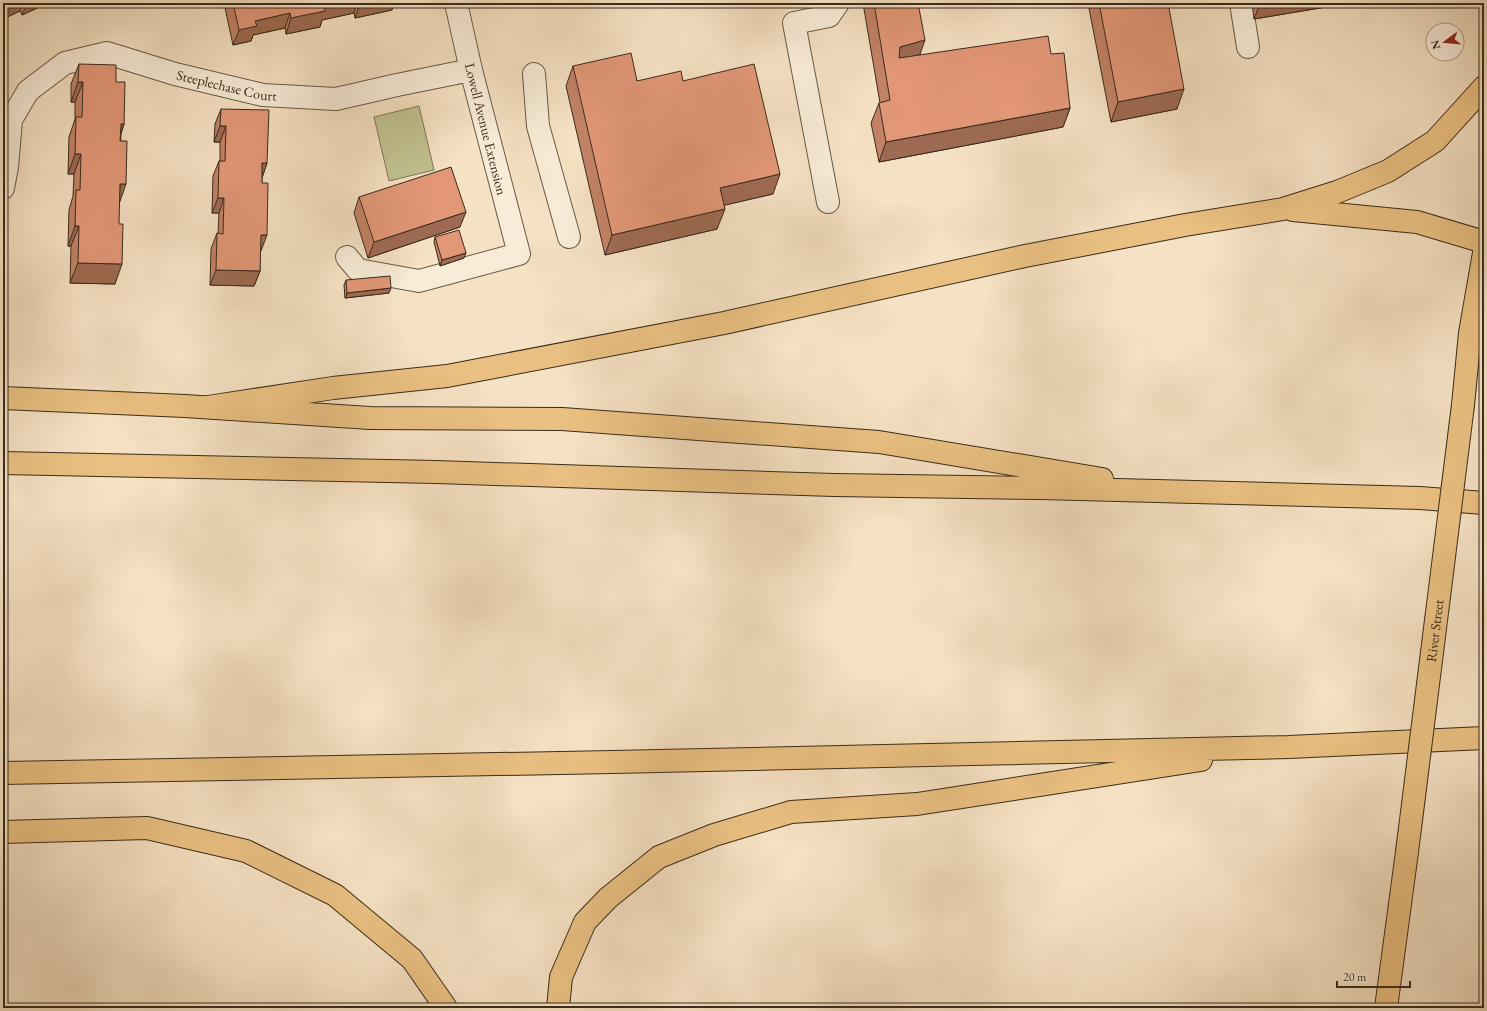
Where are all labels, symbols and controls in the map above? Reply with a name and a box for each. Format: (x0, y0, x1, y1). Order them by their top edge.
north arrow (1425, 22, 1465, 62)
text: N (1427, 38, 1443, 51)
street label: Lowell Avenue Extension (461, 61, 511, 198)
street label: Steeplechase Court (175, 66, 278, 105)
street label: River Street (1422, 598, 1448, 663)
scale bar (1337, 963, 1410, 989)
text: 20 m (1343, 969, 1367, 985)

